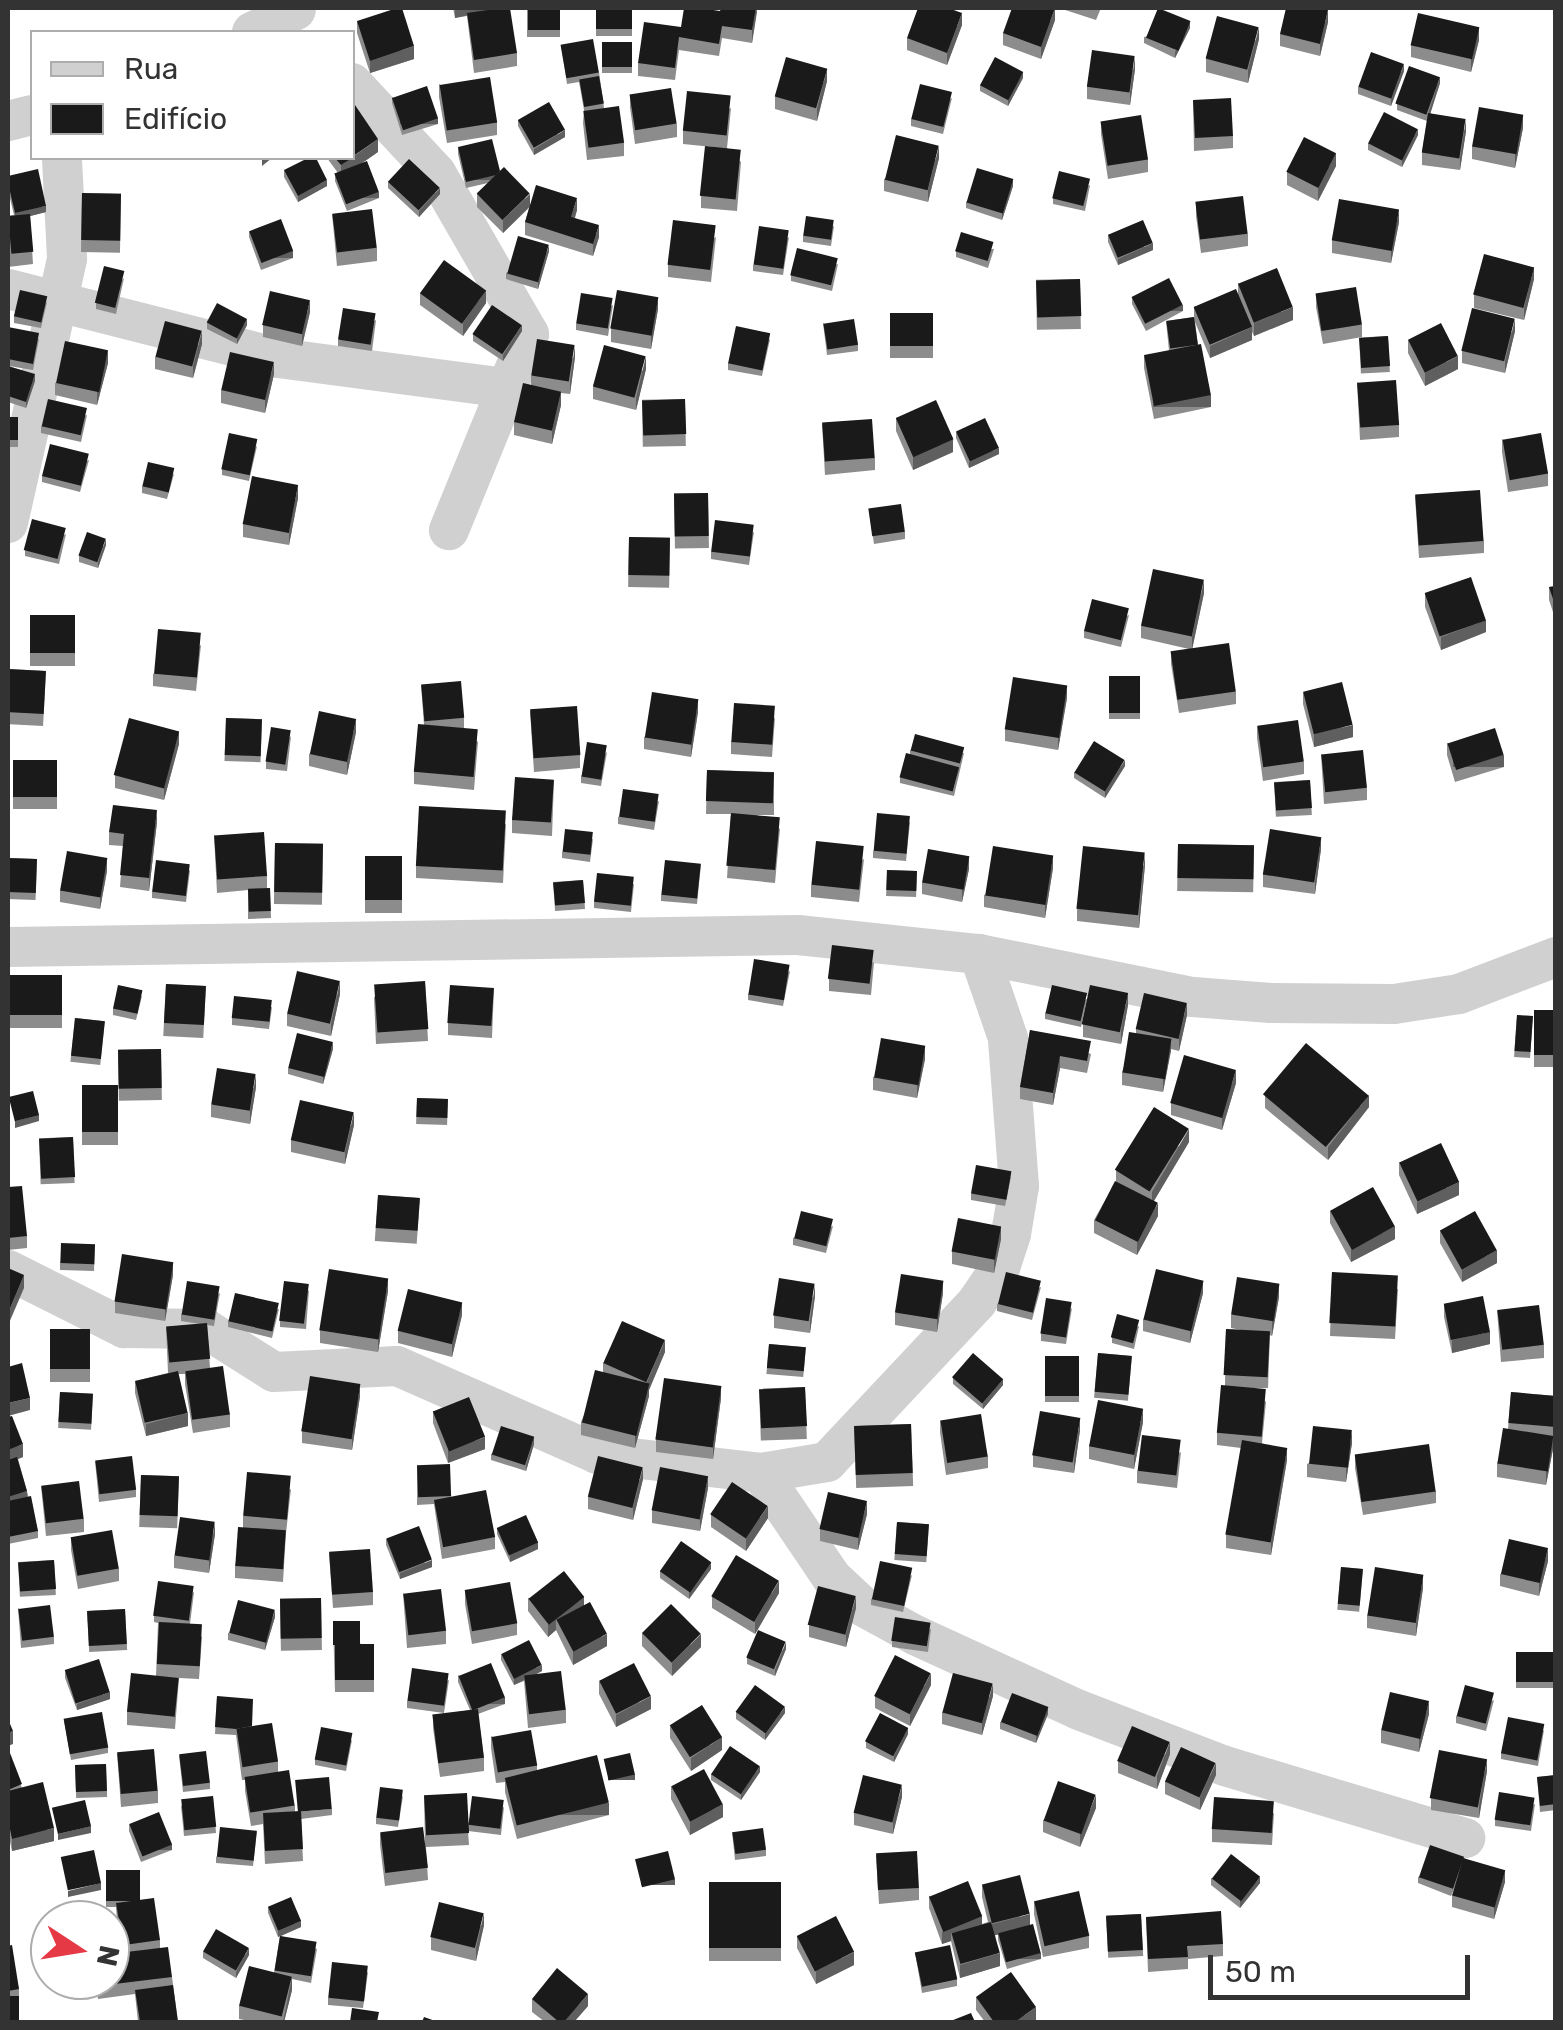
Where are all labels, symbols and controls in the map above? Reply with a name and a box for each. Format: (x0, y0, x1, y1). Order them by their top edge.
legend (30, 30, 355, 160)
text: Rua (124, 51, 178, 87)
text: Edifício (124, 101, 227, 137)
north arrow (30, 1900, 130, 2000)
scale bar (1213, 1935, 1476, 1997)
text: N (90, 1943, 126, 1969)
text: 50 m (1225, 1954, 1296, 1990)

